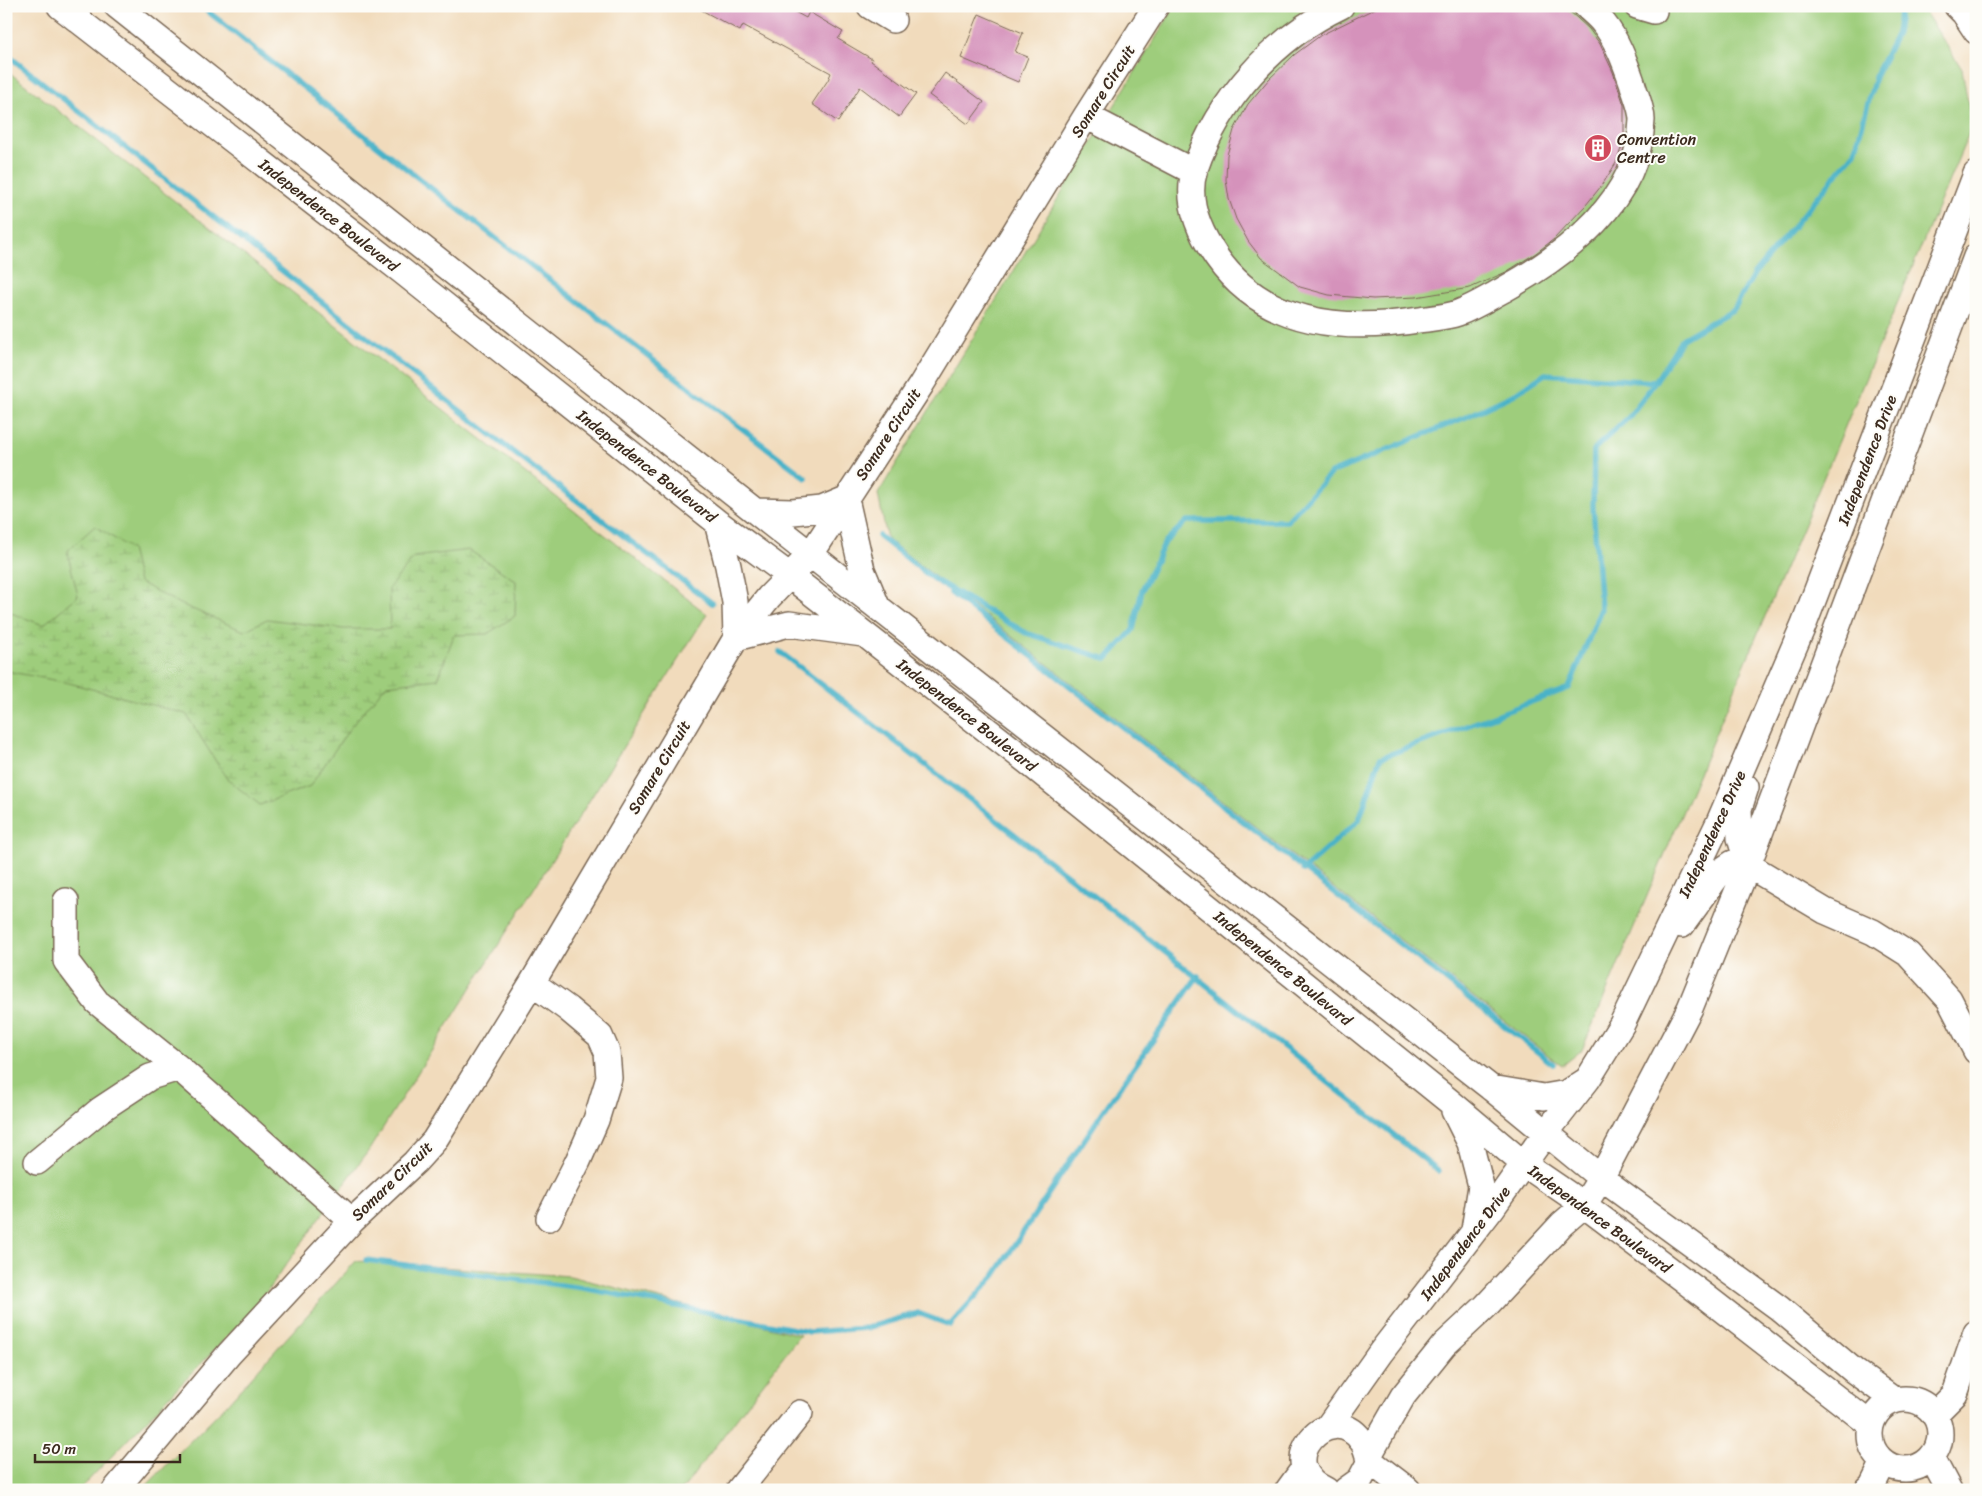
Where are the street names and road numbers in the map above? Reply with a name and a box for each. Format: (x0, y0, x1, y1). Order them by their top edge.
street label: Somare Circuit (1063, 38, 1143, 144)
street label: Independence Boulevard (251, 150, 407, 280)
street label: Somare Circuit (847, 382, 929, 486)
street label: Independence Drive (1828, 390, 1905, 530)
street label: Independence Boulevard (569, 401, 725, 531)
street label: Independence Boulevard (889, 650, 1045, 780)
street label: Somare Circuit (619, 714, 699, 820)
street label: Independence Drive (1669, 765, 1754, 903)
street label: Independence Boulevard (1206, 902, 1360, 1034)
street label: Somare Circuit (344, 1134, 440, 1228)
street label: Independence Boulevard (1521, 1156, 1679, 1282)
street label: Independence Drive (1411, 1179, 1518, 1308)

